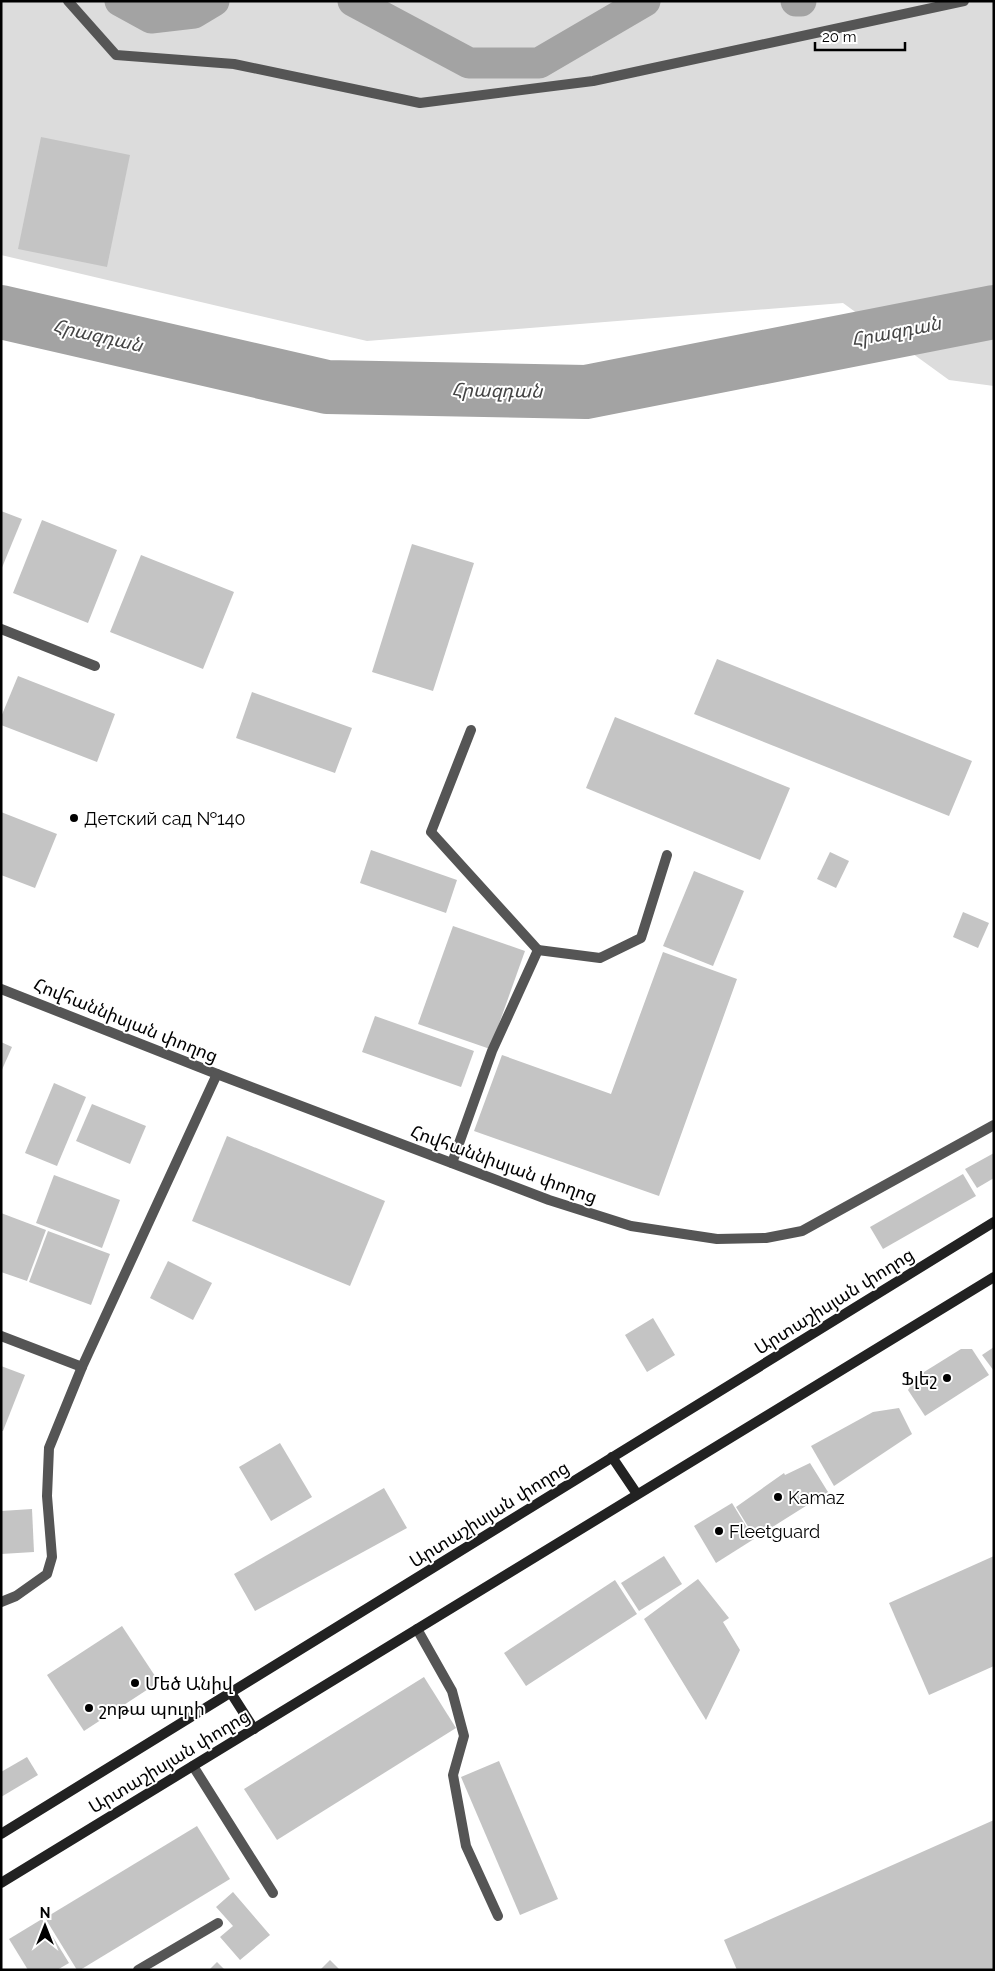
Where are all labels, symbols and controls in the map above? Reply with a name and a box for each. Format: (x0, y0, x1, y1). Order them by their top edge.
scale bar (815, 20, 905, 52)
text: 20 m (822, 28, 857, 46)
water label: Հրազդան (849, 311, 945, 351)
water label: Հրազդան (51, 314, 146, 357)
water label: Հրազդան (451, 378, 544, 403)
place label: Детский сад №140 (84, 808, 246, 829)
marker: Детский сад №140 (68, 812, 80, 824)
street label: Հովհաննիսյան փողոց (31, 973, 221, 1067)
street label: Հովհաննիսյան փողոց (408, 1120, 600, 1208)
street label: Արտաշիսյան փողոց (750, 1243, 918, 1359)
place label: Ֆլեշ (901, 1368, 937, 1389)
marker: Ֆլեշ (941, 1372, 953, 1384)
street label: Արտաշիսյան փողոց (405, 1456, 573, 1572)
place label: Kamaz (788, 1487, 845, 1508)
marker: Kamaz (772, 1491, 784, 1503)
place label: Fleetguard (729, 1521, 820, 1542)
marker: Fleetguard (713, 1525, 725, 1537)
place label: Մեծ Անիվ (145, 1673, 234, 1694)
marker: Մեծ Անիվ (129, 1677, 141, 1689)
place label: շոթա պուրի (99, 1698, 205, 1719)
marker: շոթա պուրի (83, 1702, 95, 1714)
street label: Արտաշիսյան փողոց (85, 1705, 253, 1817)
north arrow (20, 1901, 70, 1951)
text: N (40, 1905, 50, 1921)

